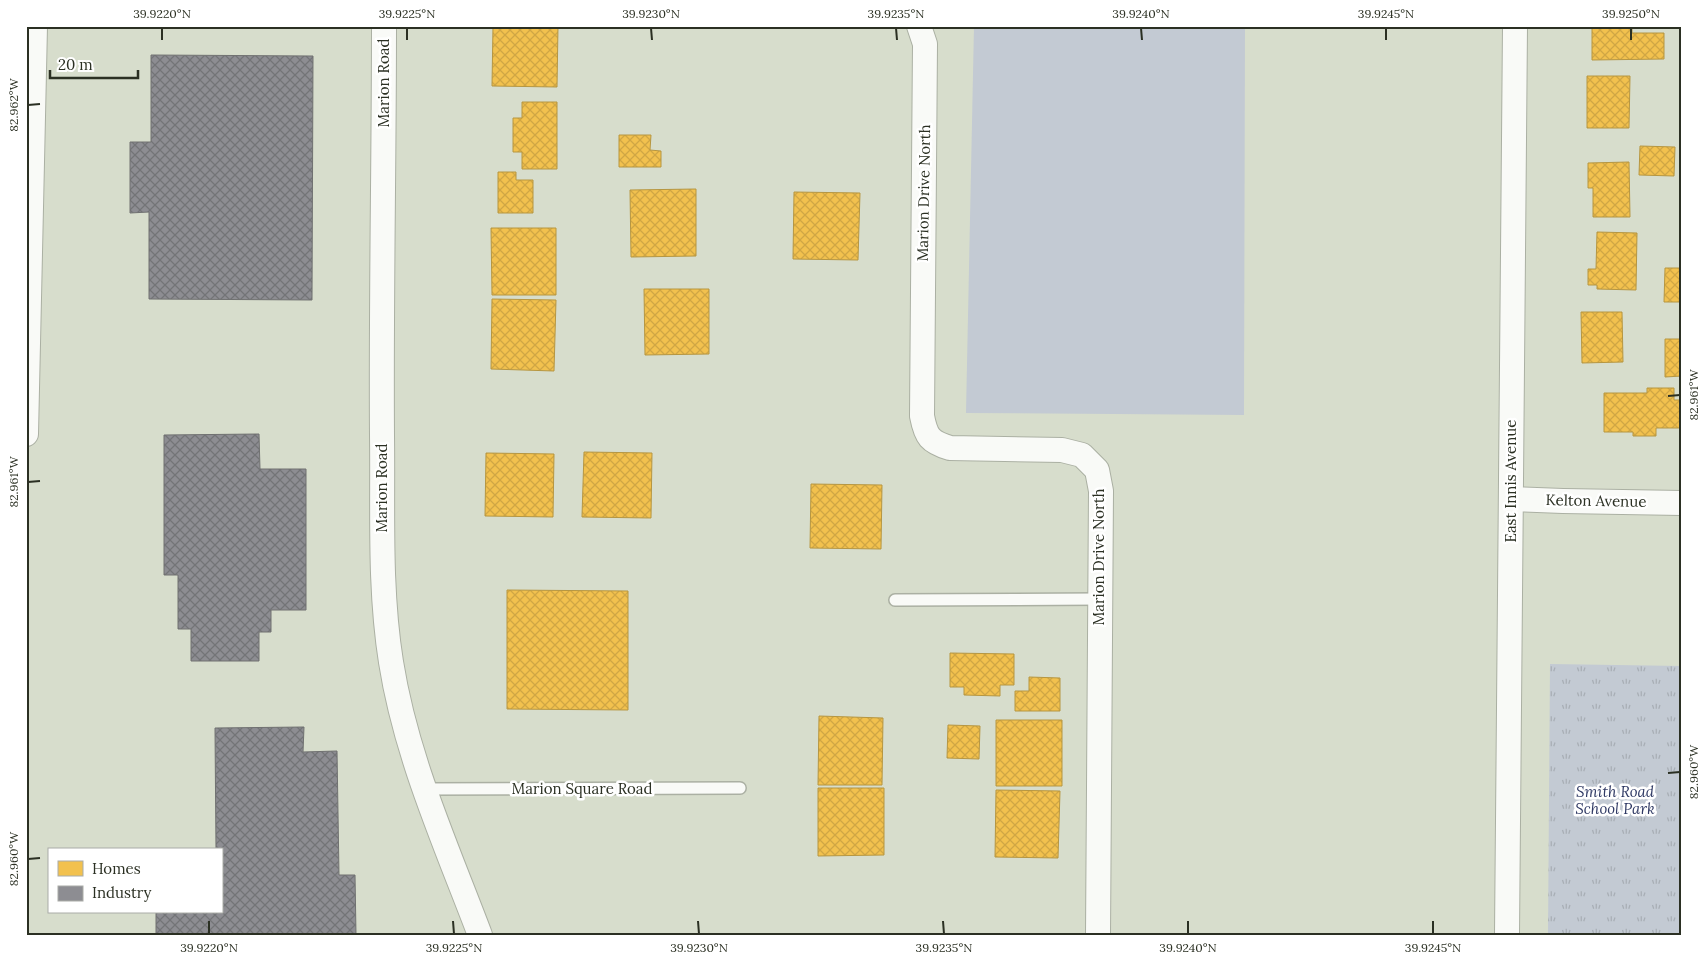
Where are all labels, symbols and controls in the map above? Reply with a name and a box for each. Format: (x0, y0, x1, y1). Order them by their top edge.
text: 39.9220°N (133, 6, 191, 21)
text: 39.9225°N (379, 6, 435, 21)
text: 39.9230°N (622, 6, 680, 21)
text: 39.9235°N (868, 6, 924, 21)
text: 39.9240°N (1112, 6, 1170, 21)
text: 39.9245°N (1358, 6, 1414, 21)
text: 39.9250°N (1602, 6, 1660, 21)
street label: Marion Road (374, 39, 393, 127)
scale bar (50, 48, 138, 80)
text: 20 m (58, 55, 93, 74)
text: 82.962°W (6, 77, 21, 132)
street label: Marion Drive North (913, 124, 934, 262)
text: 82.961°W (1686, 368, 1701, 421)
street label: East Innis Avenue (1501, 420, 1520, 542)
street label: Marion Road (372, 444, 391, 532)
text: 82.961°W (6, 455, 21, 508)
street label: Marion Drive North (1089, 489, 1108, 625)
street label: Kelton Avenue (1545, 490, 1647, 511)
text: 82.960°W (1686, 744, 1701, 799)
street label: Marion Square Road (511, 779, 653, 798)
park label: Smith Road School Park (1575, 782, 1655, 818)
text: 82.960°W (6, 831, 21, 886)
legend (48, 848, 222, 914)
text: Homes (92, 859, 141, 878)
text: Industry (92, 883, 151, 902)
text: 39.9220°N (180, 940, 238, 955)
text: 39.9225°N (426, 940, 482, 955)
text: 39.9230°N (670, 940, 728, 955)
text: 39.9235°N (916, 940, 972, 955)
text: 39.9240°N (1159, 940, 1217, 955)
text: 39.9245°N (1405, 940, 1461, 955)

